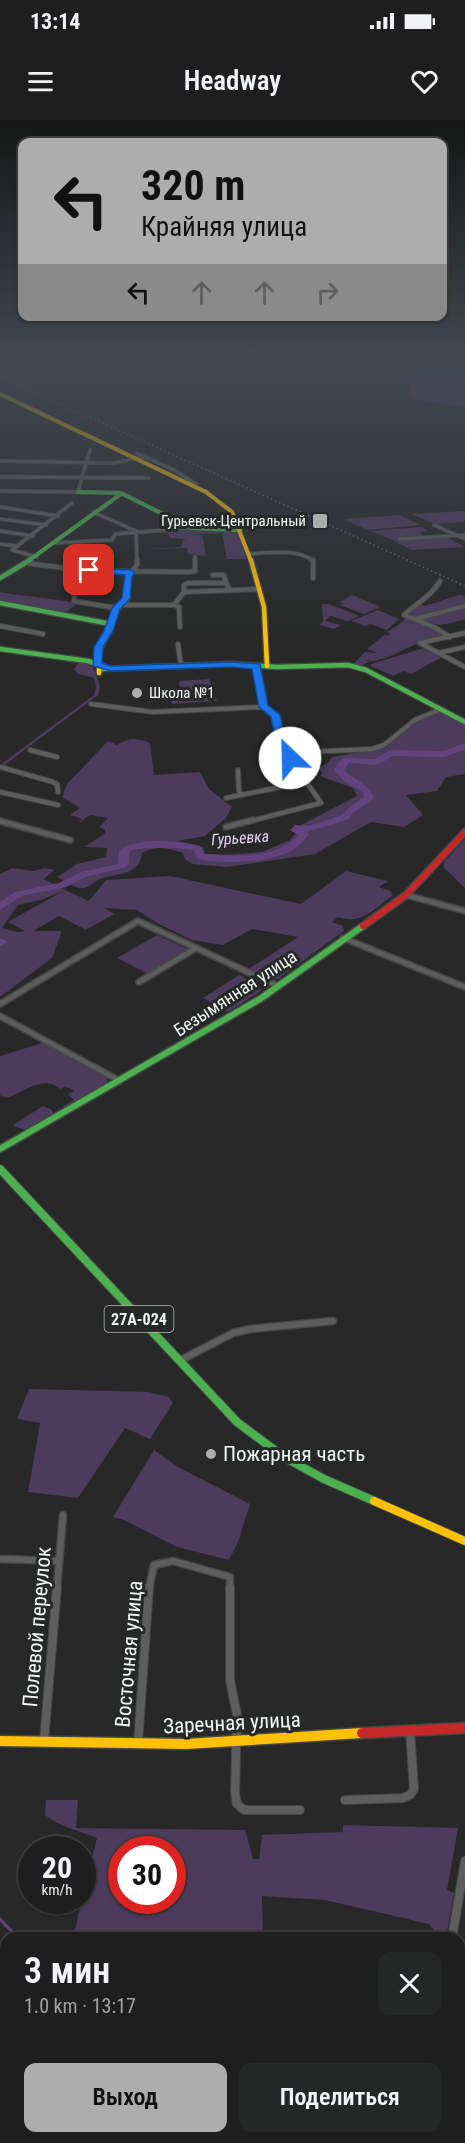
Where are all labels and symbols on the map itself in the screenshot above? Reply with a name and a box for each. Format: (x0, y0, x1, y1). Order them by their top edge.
place label: Гурьевск-Центральный (161, 512, 306, 530)
marker: Гурьевск-Центральный (311, 512, 329, 530)
pin (63, 544, 114, 595)
place label: Школа №1 (149, 684, 215, 702)
marker: Школа №1 (130, 686, 144, 700)
position arrow (258, 726, 322, 790)
water label: Гурьевка (210, 827, 270, 849)
street label: Безымянная улица (170, 945, 300, 1041)
road number: 27А-024 (104, 1306, 174, 1332)
place label: Пожарная часть (223, 1442, 365, 1466)
marker: Пожарная часть (204, 1447, 218, 1461)
street label: Полевой переулок (18, 1546, 56, 1708)
street label: Восточная улица (111, 1580, 147, 1728)
street label: Заречная улица (163, 1707, 301, 1739)
speed limit sign: 30 (108, 1836, 186, 1914)

